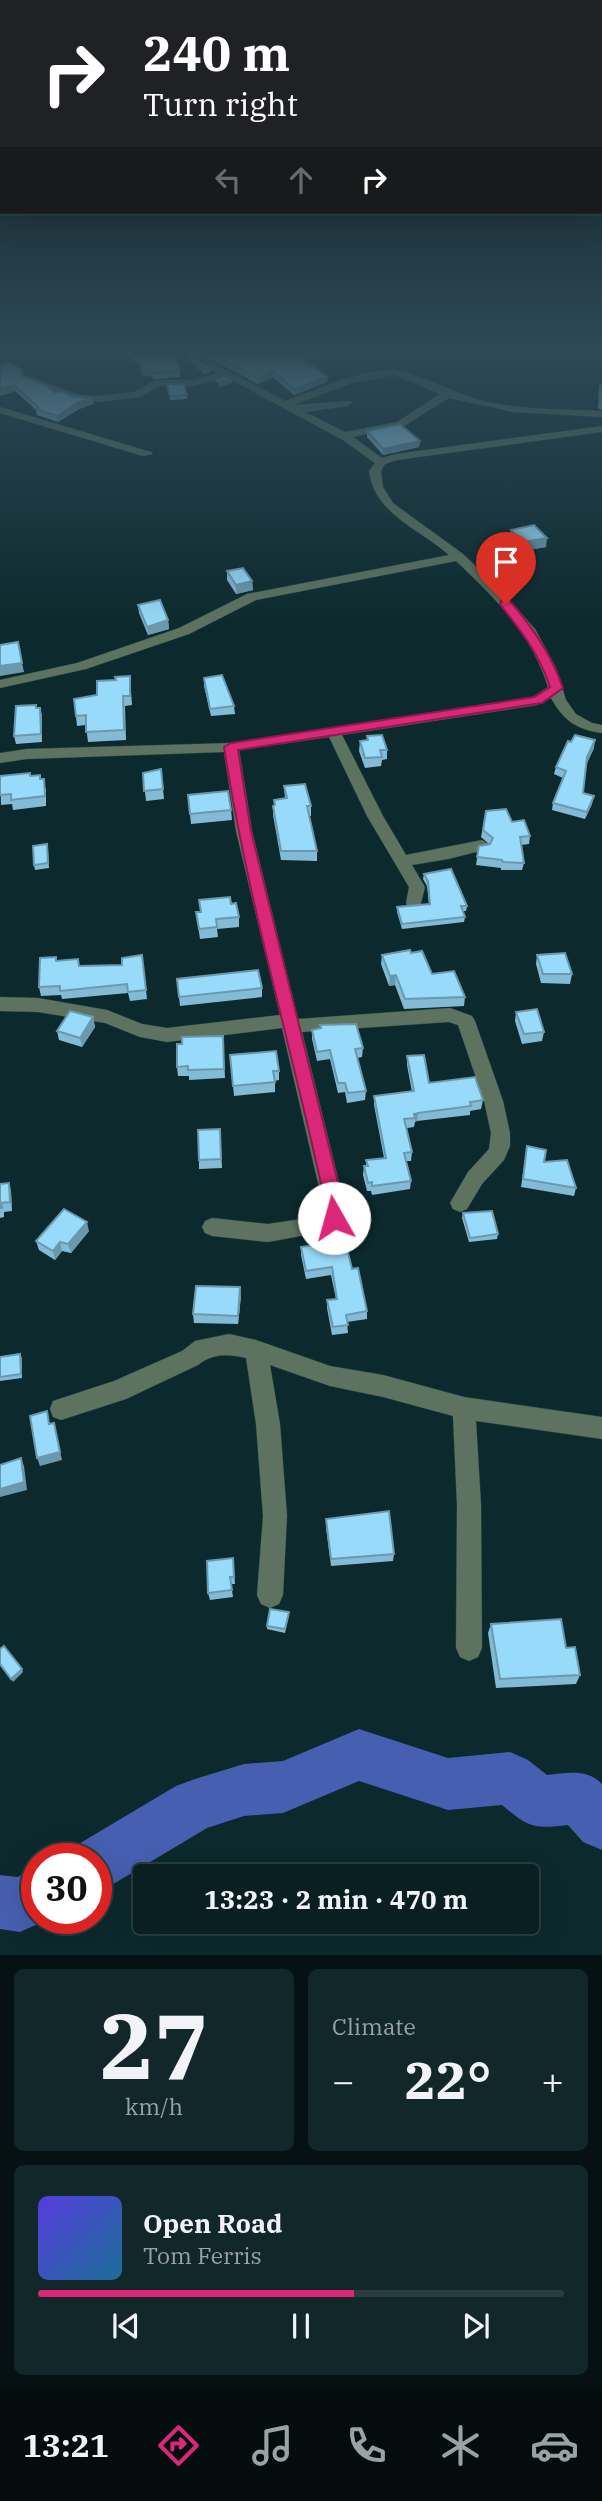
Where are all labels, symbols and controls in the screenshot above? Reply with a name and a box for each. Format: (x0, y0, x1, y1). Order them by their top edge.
text: 240 m (143, 21, 290, 84)
icon: right (28, 28, 119, 119)
text: Turn right (143, 83, 298, 125)
icon: left (209, 161, 247, 199)
icon: ahead (282, 161, 320, 199)
icon: right (355, 161, 393, 199)
pin (476, 532, 536, 604)
icon: arrive (487, 543, 525, 581)
position arrow (297, 1181, 371, 1255)
speed limit sign: 30 (21, 1843, 112, 1934)
text: 13:23 · 2 min · 470 m (204, 1882, 468, 1916)
text: 27 (99, 1986, 209, 2104)
text: Climate (332, 2011, 416, 2041)
text: 22° (405, 2046, 491, 2113)
text: − (332, 2056, 355, 2105)
text: + (541, 2056, 564, 2105)
text: km/h (125, 2091, 183, 2121)
text: Open Road (143, 2206, 282, 2240)
text: Tom Ferris (143, 2240, 262, 2270)
icon: previous (107, 2307, 145, 2345)
icon: pause (282, 2307, 320, 2345)
icon: next (457, 2307, 495, 2345)
icon: directions (154, 2421, 203, 2470)
icon: music (248, 2421, 297, 2470)
icon: phone (342, 2421, 391, 2470)
icon: climate (436, 2421, 485, 2470)
icon: car (530, 2421, 579, 2470)
text: 13:21 (23, 2424, 109, 2466)

